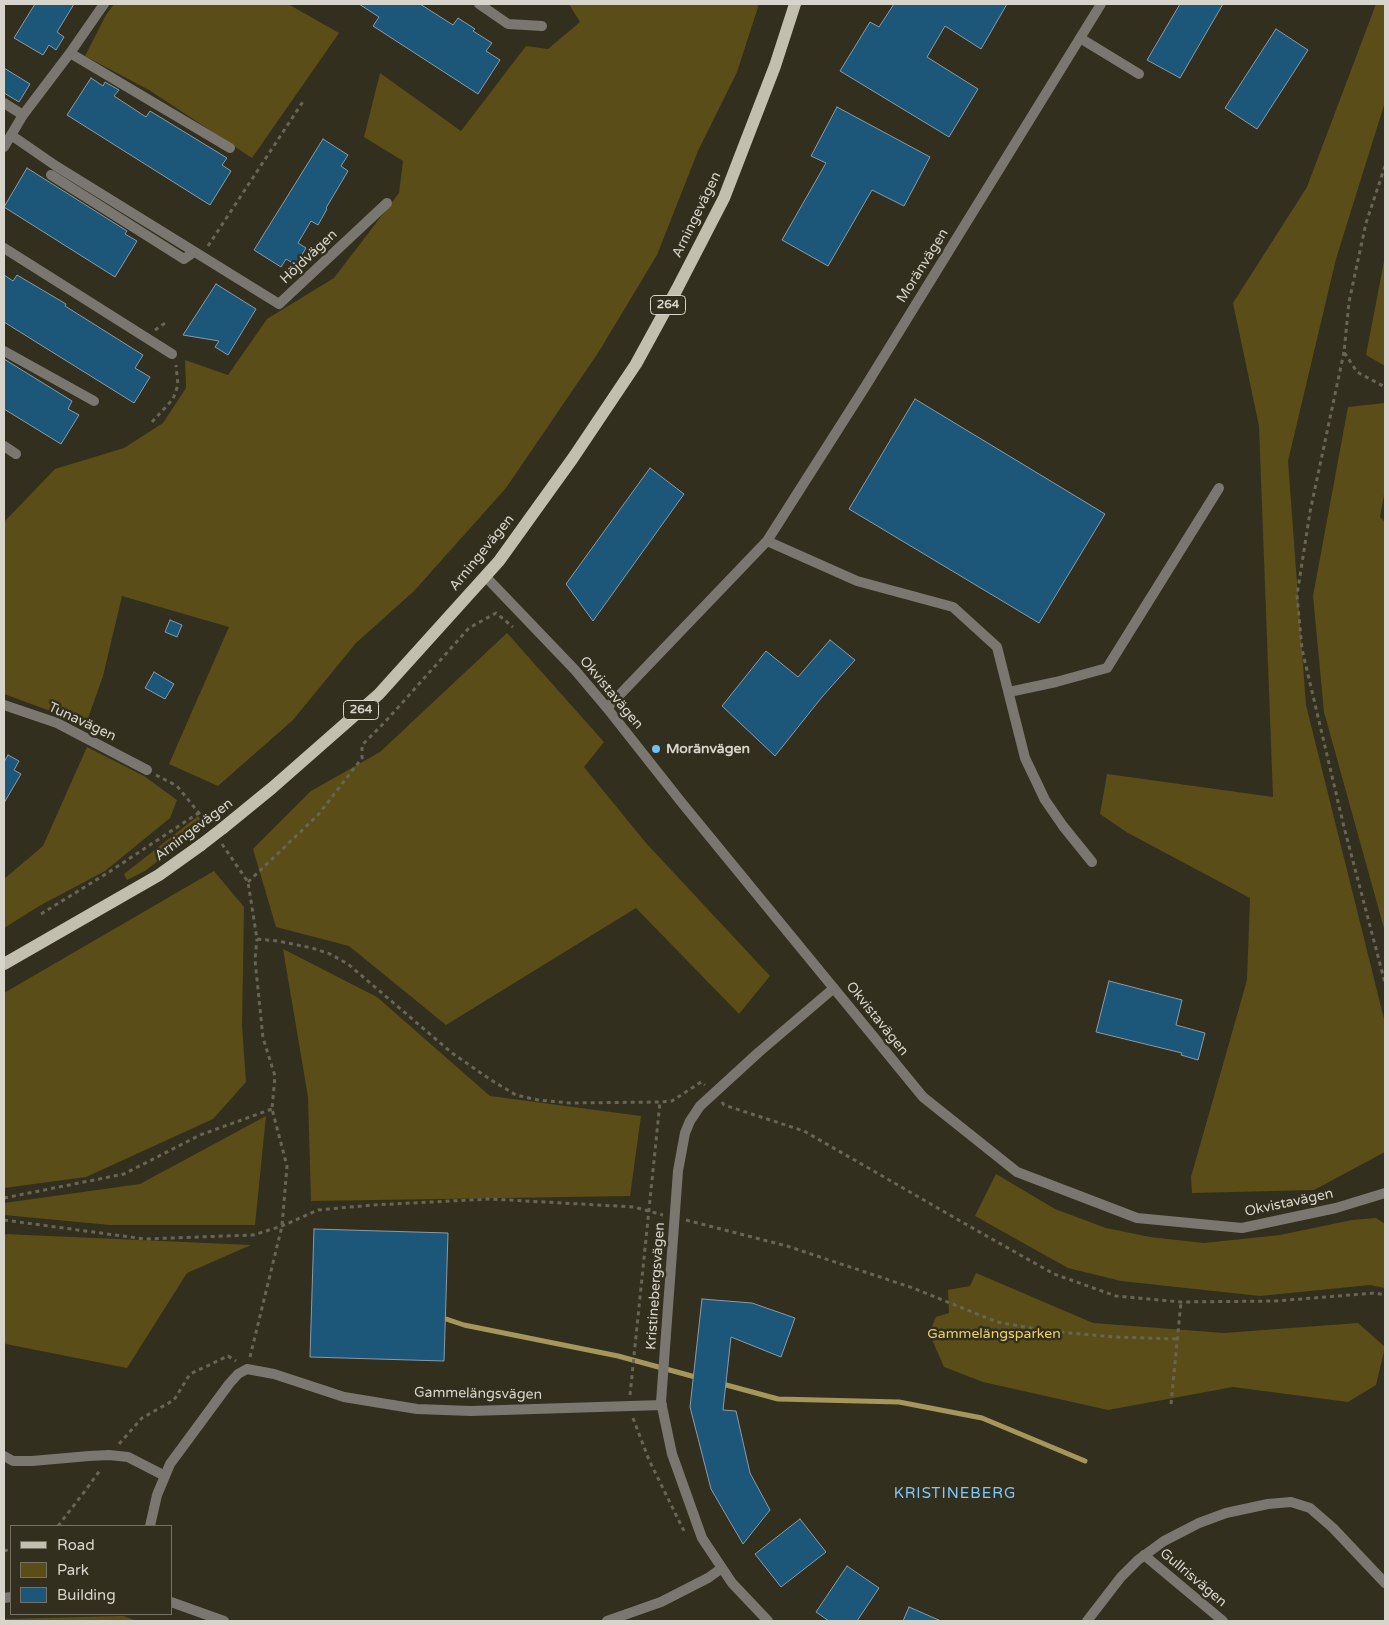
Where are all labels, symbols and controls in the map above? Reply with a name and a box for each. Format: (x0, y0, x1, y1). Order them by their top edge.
street label: Arningevägen (669, 169, 725, 261)
street label: Höjdvägen (277, 226, 341, 288)
street label: Moränvägen (894, 226, 952, 306)
road number: 264 (650, 296, 686, 314)
street label: Arningevägen (446, 511, 518, 595)
street label: Okvistavägen (576, 653, 646, 733)
street label: Tunavägen (45, 699, 119, 745)
road number: 264 (344, 700, 378, 720)
place label: Moränvägen (666, 741, 750, 757)
marker: Moränvägen (650, 743, 662, 755)
street label: Arningevägen (152, 795, 236, 865)
street label: Okvistavägen (842, 979, 912, 1059)
street label: Okvistavägen (1243, 1185, 1335, 1221)
street label: Kristinebergsvägen (643, 1222, 669, 1350)
park label: Gammelängsparken (927, 1326, 1061, 1342)
street label: Gammelängsvägen (414, 1384, 542, 1404)
district label: KRISTINEBERG (892, 1485, 1018, 1503)
legend (10, 1525, 172, 1615)
text: Road (57, 1536, 95, 1554)
street label: Gullrisvägen (1156, 1545, 1230, 1611)
text: Park (57, 1561, 89, 1579)
text: Building (57, 1586, 116, 1604)

